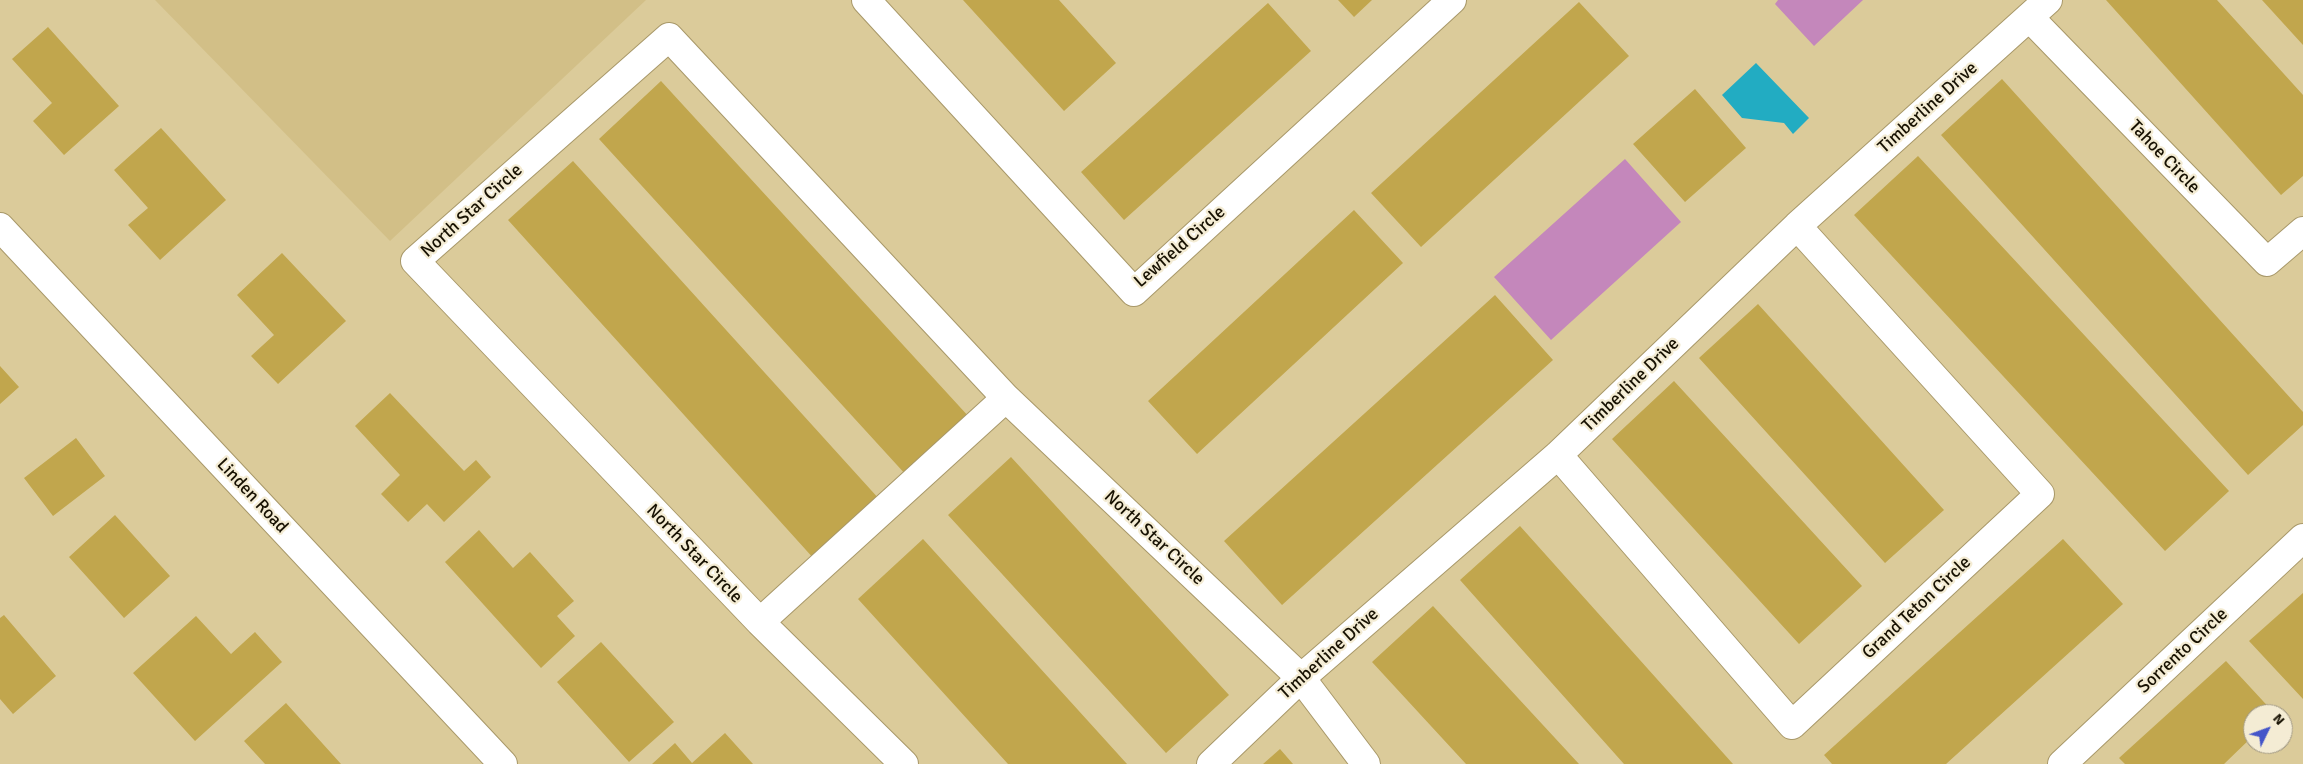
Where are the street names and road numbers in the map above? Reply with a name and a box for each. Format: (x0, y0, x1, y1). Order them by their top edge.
street label: Timberline Drive (1874, 58, 1982, 158)
street label: Tahoe Circle (2124, 116, 2204, 198)
street label: North Star Circle (417, 160, 527, 262)
street label: Lewfield Circle (1130, 202, 1230, 292)
street label: Timberline Drive (1578, 333, 1684, 437)
street label: Linden Road (212, 454, 292, 538)
street label: North Star Circle (1099, 486, 1209, 590)
street label: North Star Circle (641, 500, 747, 608)
street label: Grand Teton Circle (1858, 552, 1976, 664)
street label: Timberline Drive (1275, 604, 1383, 704)
street label: Sorrento Circle (2134, 604, 2232, 698)

